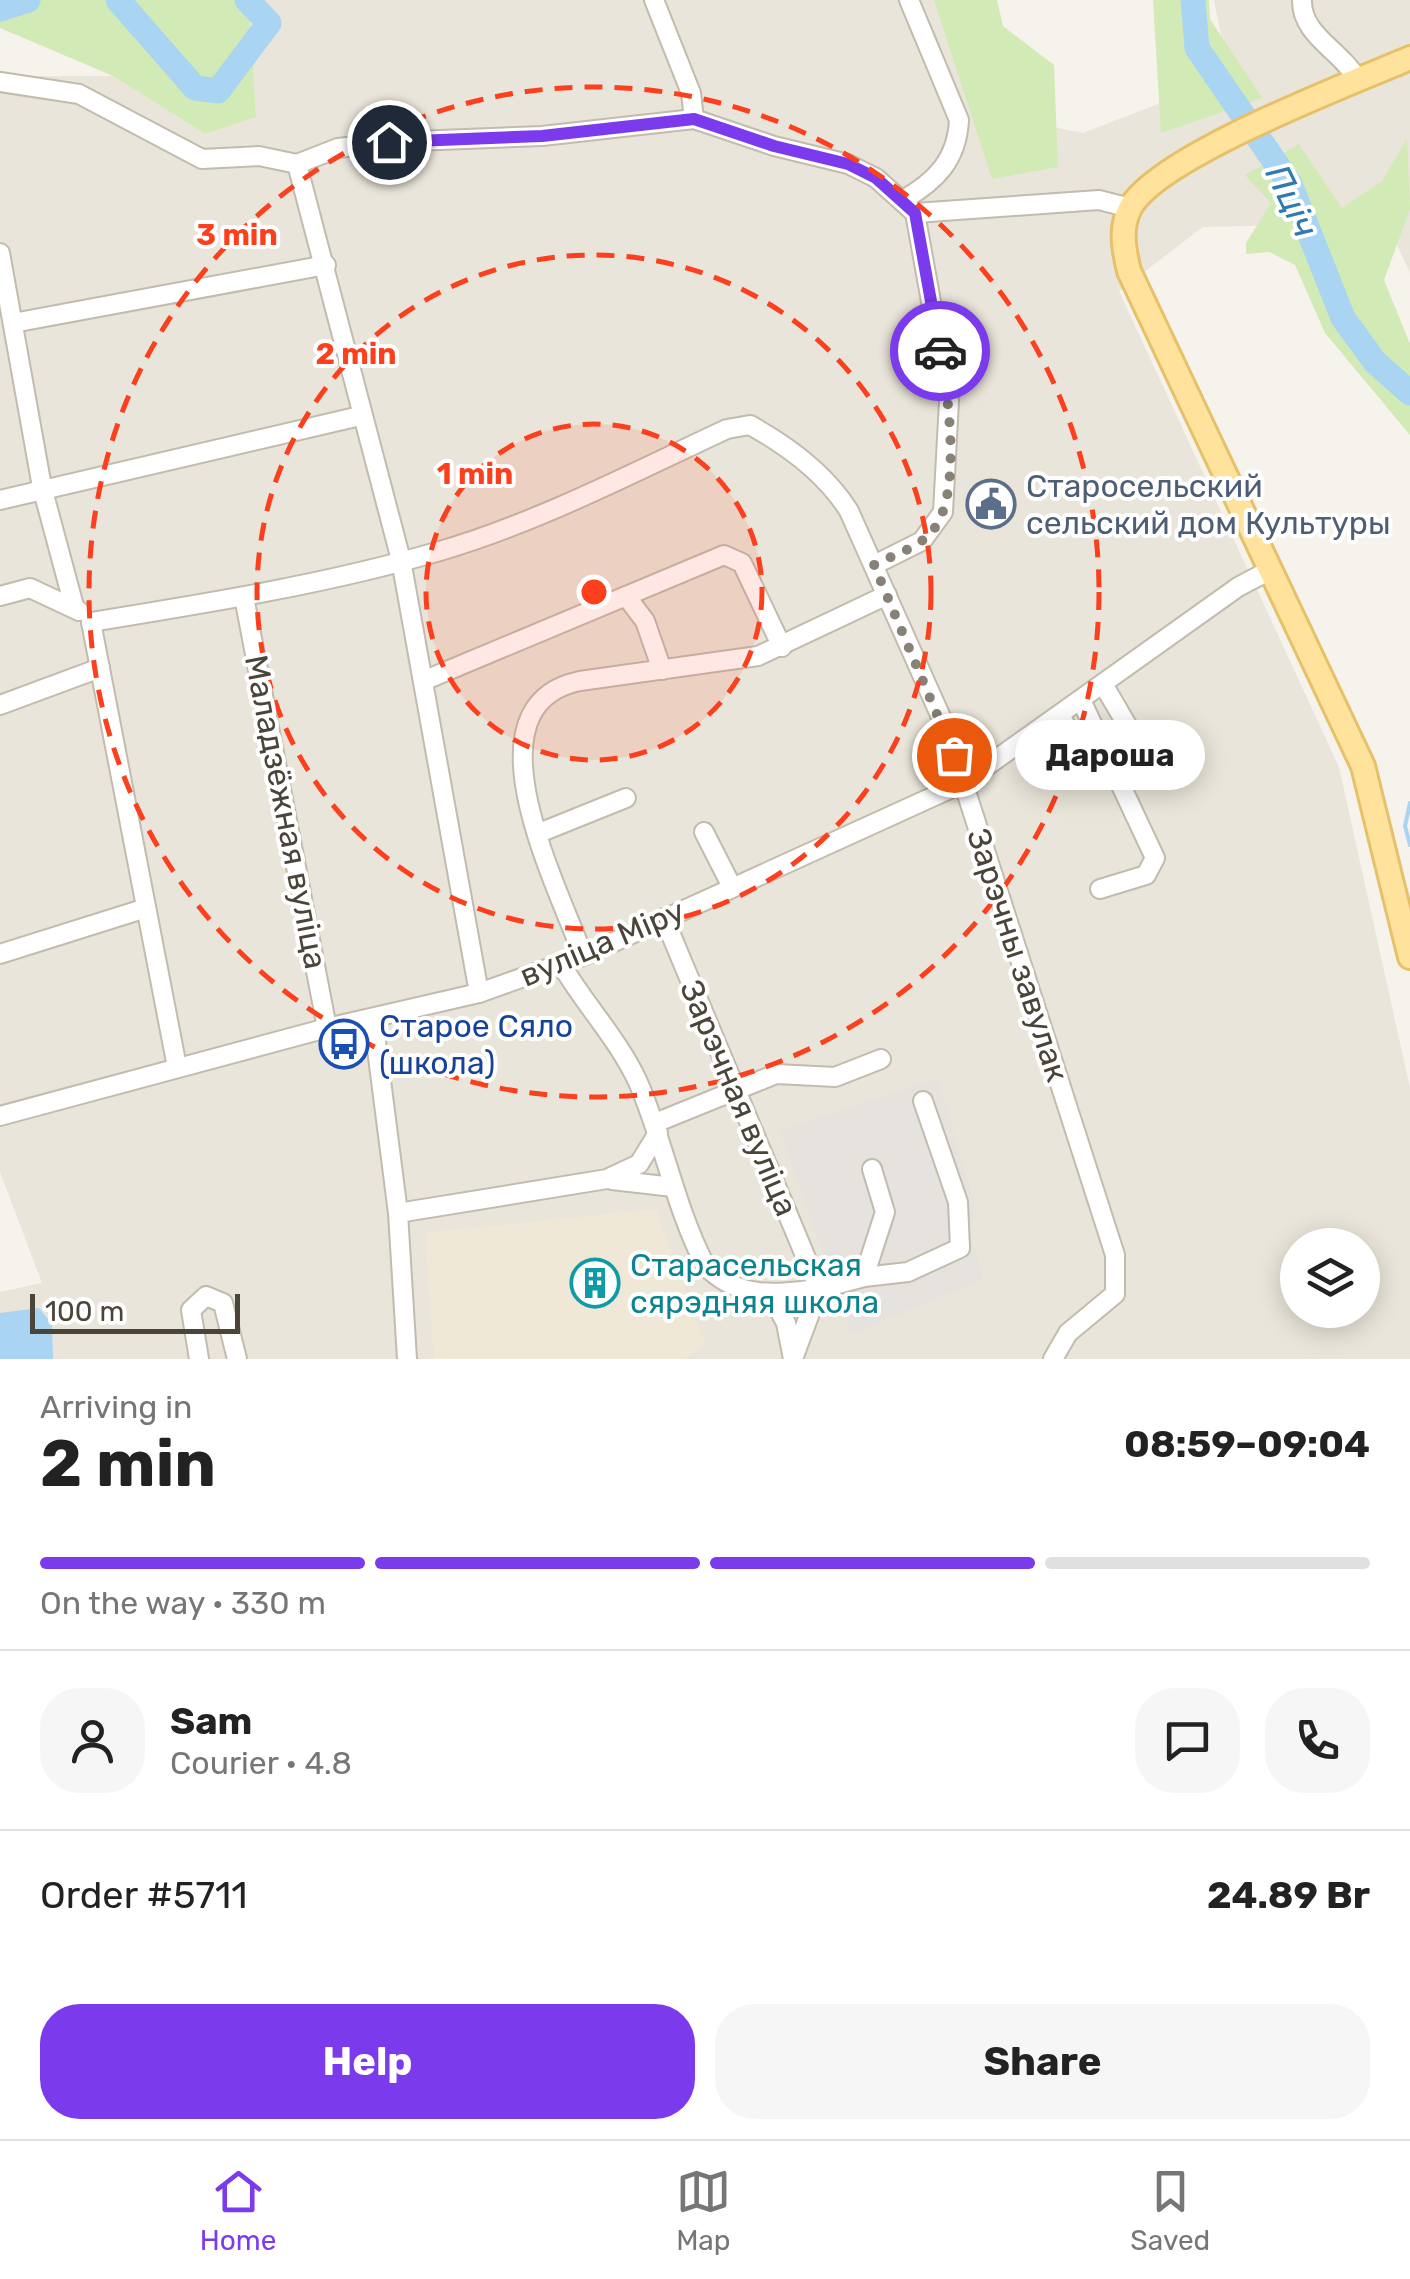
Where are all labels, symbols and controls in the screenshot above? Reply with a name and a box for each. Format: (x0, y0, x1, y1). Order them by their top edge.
pin (347, 100, 432, 185)
icon: home (362, 115, 417, 170)
water label: Пціч (1257, 158, 1327, 244)
text: 3 min (196, 217, 278, 253)
courier (890, 301, 990, 401)
icon: car (913, 324, 968, 379)
text: 2 min (315, 336, 397, 372)
text: 1 min (437, 456, 513, 492)
place label: Старосельский сельский дом Культуры (1026, 467, 1391, 542)
public building icon: Старосельский сельский дом Культуры (965, 478, 1017, 530)
centre of rings (576, 574, 612, 610)
street label: Маладзёжная вуліца (237, 652, 335, 972)
pin (912, 713, 997, 798)
callout: Дароша (1014, 720, 1204, 790)
icon: bag (927, 728, 982, 783)
text: Дароша (1045, 736, 1175, 774)
street label: Зарэчны завулак (959, 824, 1077, 1086)
street label: вуліца Міру (514, 891, 690, 995)
street label: Зарэчная вуліца (672, 974, 806, 1222)
place label: Старое Сяло (школа) (379, 1007, 573, 1082)
bus stop icon: Старое Сяло (школа) (318, 1018, 370, 1070)
map controls (1280, 1228, 1380, 1328)
button: layers (1280, 1228, 1380, 1328)
place label: Старасельская сярэдняя школа (630, 1246, 879, 1321)
building icon: Старасельская сярэдняя школа (569, 1257, 621, 1309)
scale bar (30, 1289, 240, 1334)
text: 100 m (45, 1295, 124, 1328)
text: Arriving in (40, 1388, 192, 1426)
text: 08:59–09:04 (1124, 1421, 1370, 1467)
text: 2 min (40, 1425, 216, 1502)
text: On the way · 330 m (40, 1584, 326, 1622)
button: person (40, 1688, 145, 1793)
button: chat (1135, 1688, 1240, 1793)
button: phone (1265, 1688, 1370, 1793)
text: Sam (170, 1698, 252, 1744)
text: Courier · 4.8 (170, 1744, 352, 1782)
text: Order #5711 (40, 1872, 248, 1918)
text: 24.89 Br (1207, 1872, 1370, 1918)
button: Help (40, 2004, 695, 2119)
button: Share (715, 2004, 1370, 2119)
tab: Home (200, 2164, 276, 2257)
tab: Map (676, 2164, 731, 2257)
tab: Saved (1130, 2164, 1210, 2257)

